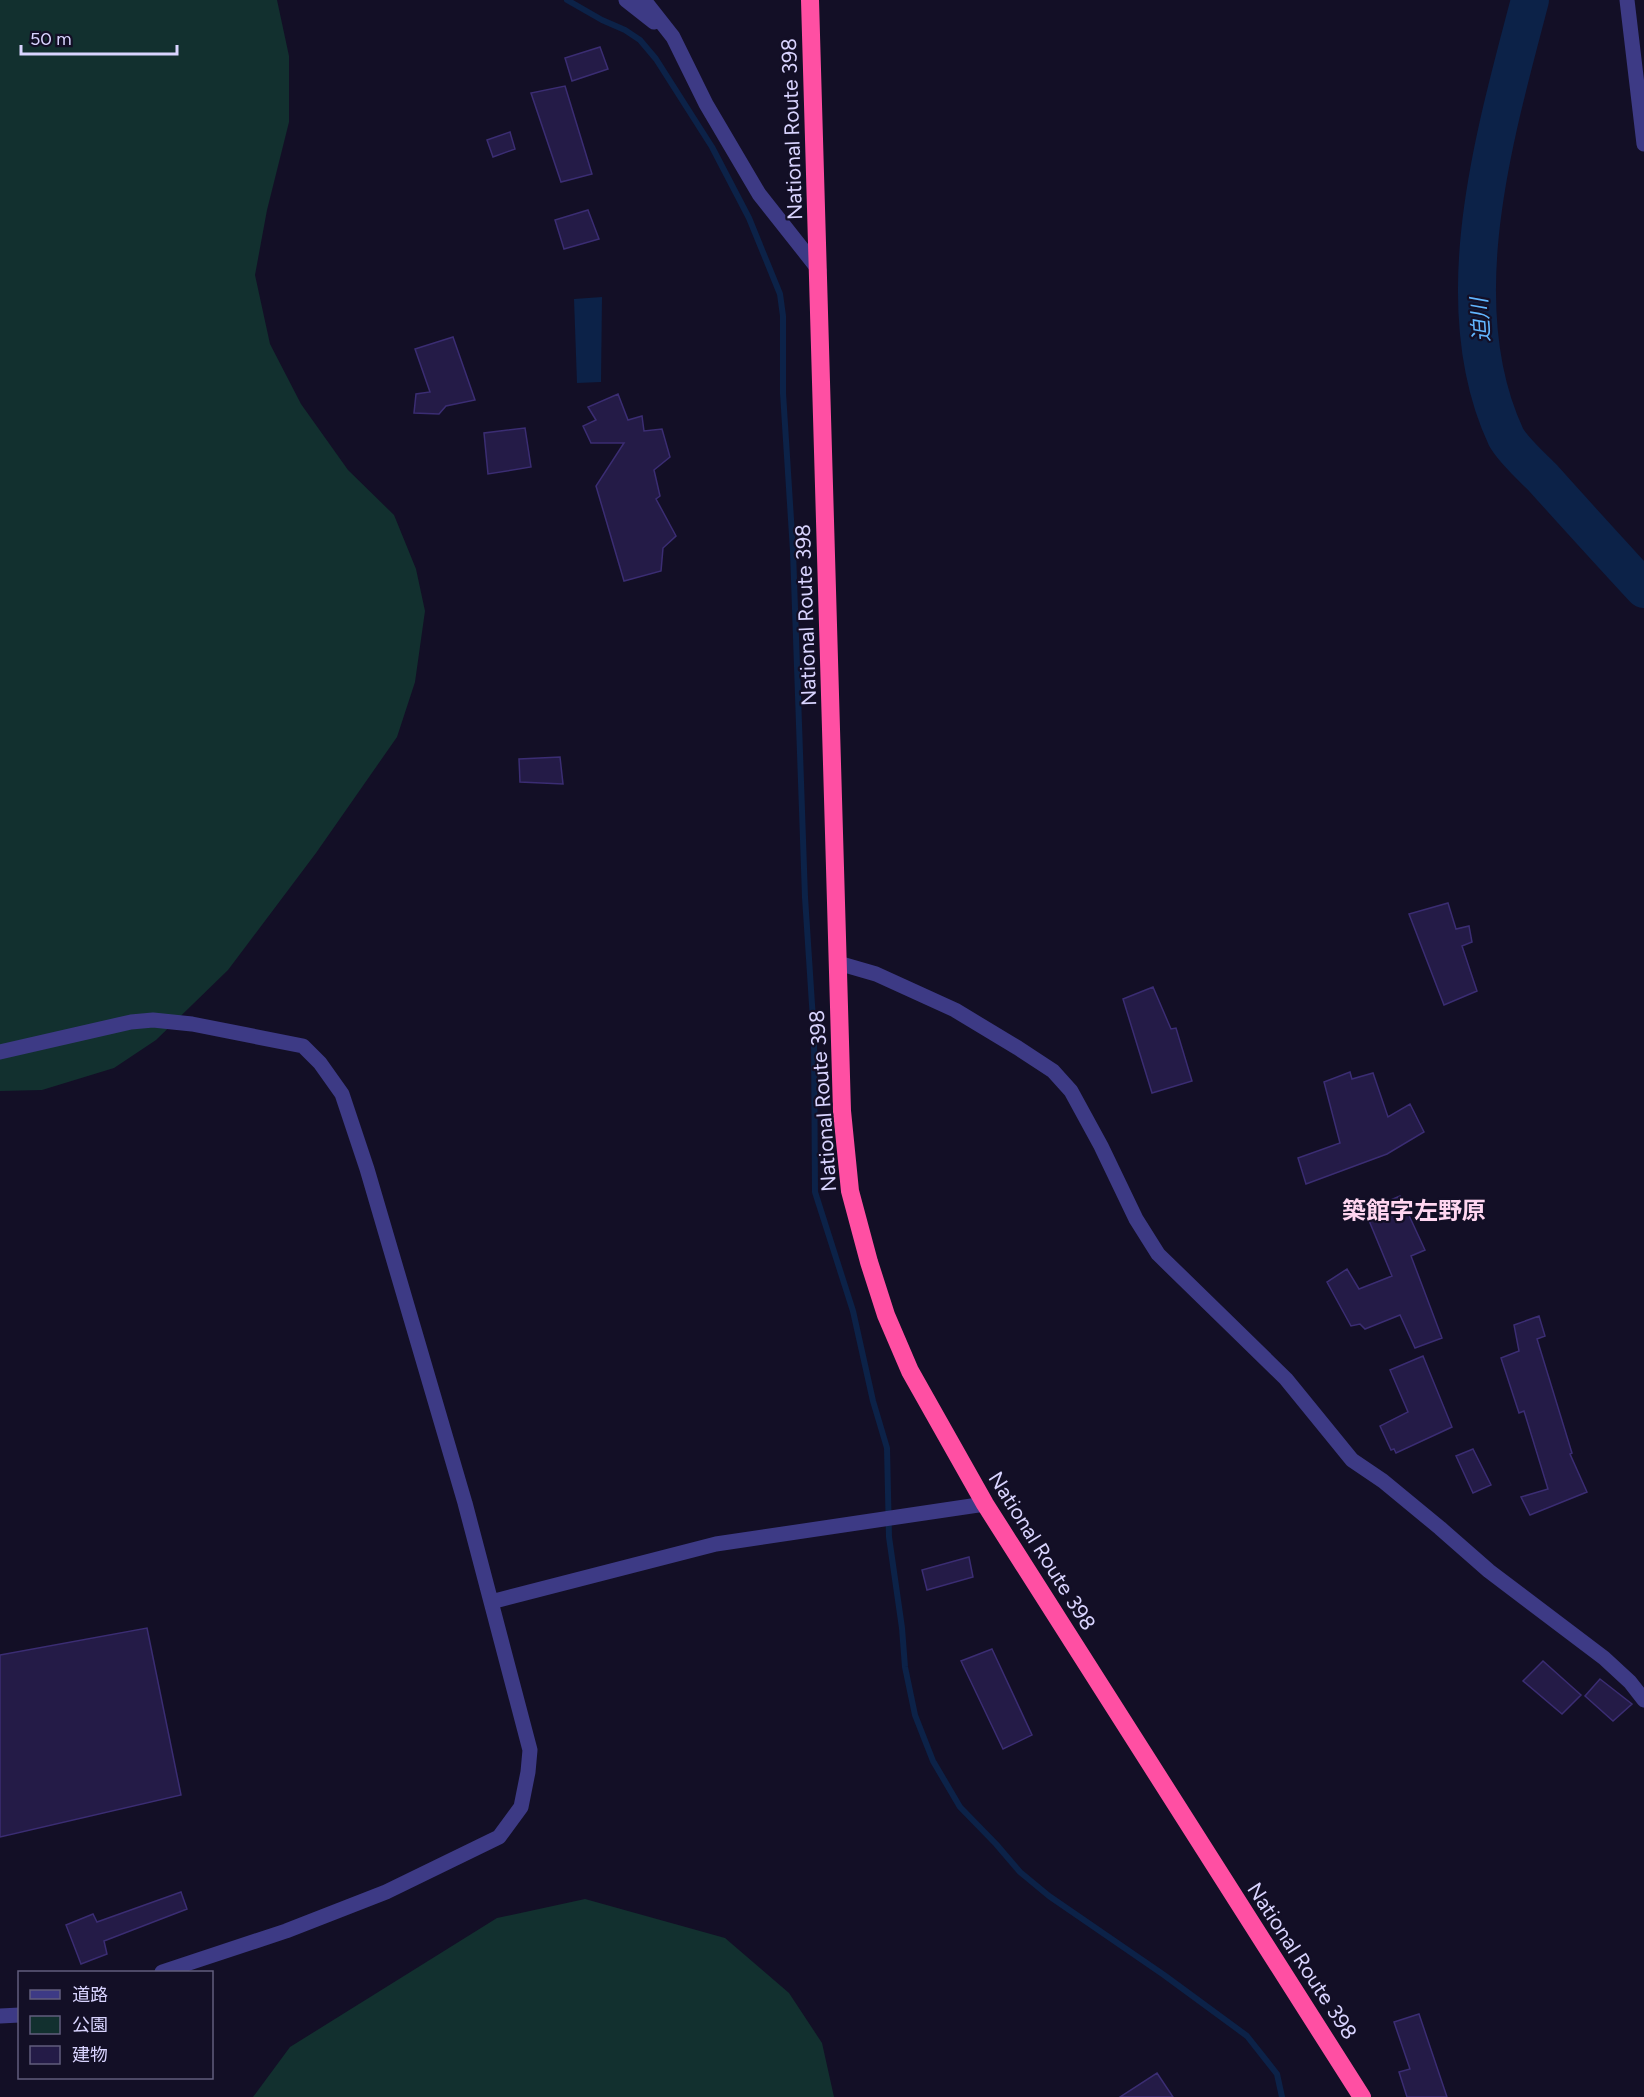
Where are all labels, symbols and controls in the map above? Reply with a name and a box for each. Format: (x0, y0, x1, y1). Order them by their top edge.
scale bar (21, 18, 177, 56)
text: 50 m (30, 28, 72, 50)
street label: National Route 398 (776, 38, 807, 220)
water label: 迫川 (1465, 295, 1496, 343)
street label: National Route 398 (790, 524, 821, 706)
street label: National Route 398 (804, 1009, 841, 1193)
district label: 築館字左野原 (1342, 1196, 1486, 1225)
street label: National Route 398 (984, 1467, 1101, 1635)
street label: National Route 398 (1242, 1878, 1362, 2044)
legend (18, 1971, 213, 2079)
text: 道路 (72, 1984, 108, 2006)
text: 公園 (72, 2014, 108, 2036)
text: 建物 (72, 2044, 108, 2066)

